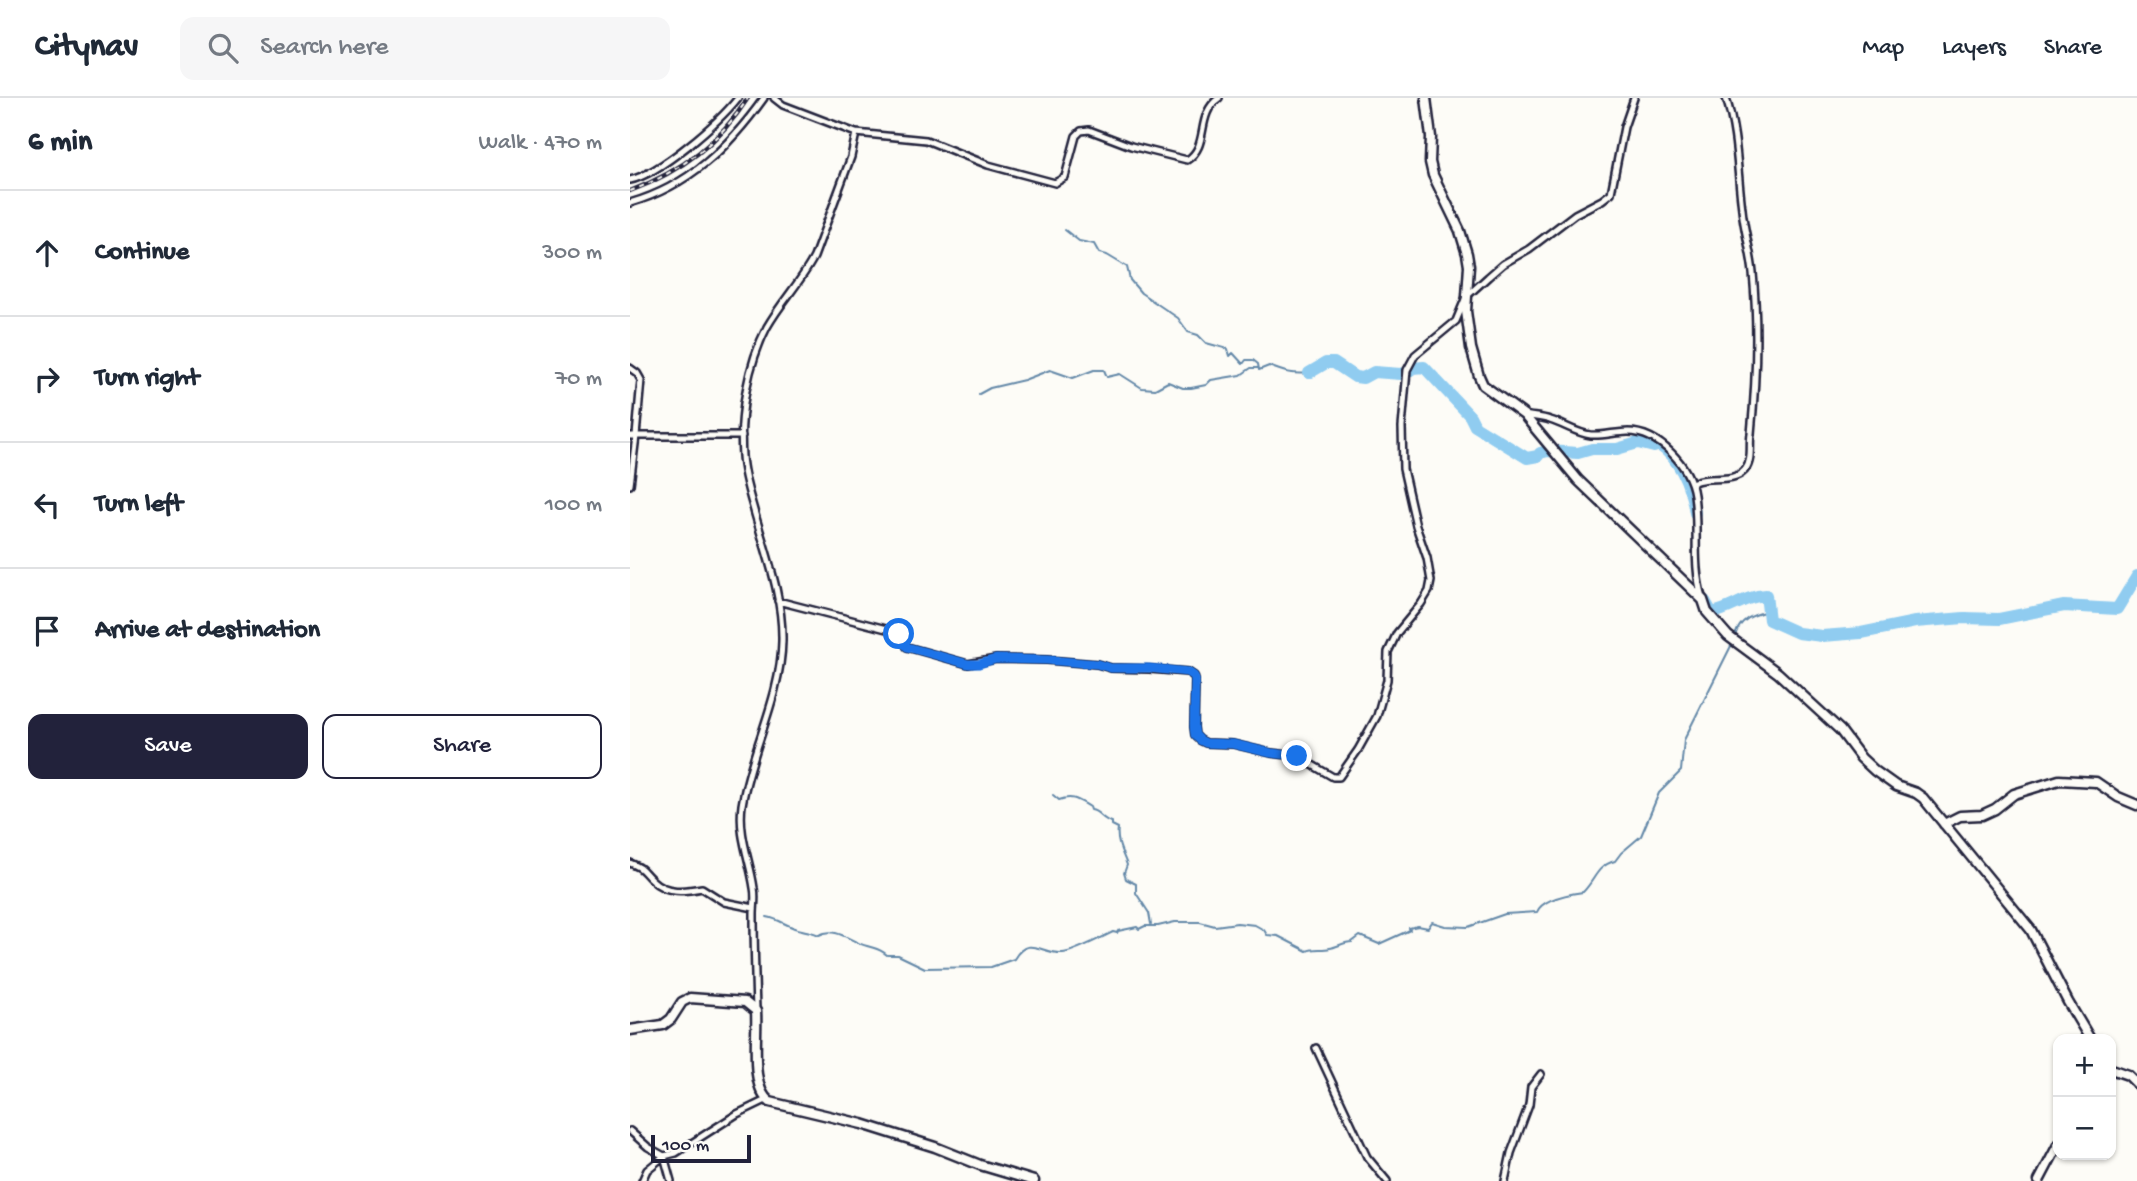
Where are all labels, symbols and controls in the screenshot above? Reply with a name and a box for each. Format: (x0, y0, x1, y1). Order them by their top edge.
search box (180, 17, 670, 80)
text: Citynav (35, 29, 138, 67)
icon: search (204, 29, 242, 67)
text: Search here (260, 33, 388, 64)
text: Map (1862, 34, 1904, 63)
text: Layers (1942, 34, 2006, 63)
text: Share (2044, 34, 2102, 63)
text: 6 min (28, 126, 92, 161)
text: Walk · 470 m (479, 130, 602, 157)
icon: ahead (28, 234, 66, 272)
text: Continue (95, 238, 189, 269)
text: 300 m (542, 240, 602, 267)
icon: right (28, 360, 66, 398)
text: Turn right (95, 364, 199, 395)
text: 70 m (555, 366, 602, 393)
icon: left (28, 486, 66, 524)
text: Turn left (95, 490, 183, 521)
text: 100 m (545, 492, 602, 519)
icon: arrive (28, 612, 66, 650)
text: Arrive at destination (95, 616, 320, 647)
route start (883, 618, 914, 649)
button: Save (28, 714, 308, 779)
button: Share (322, 714, 602, 779)
route end (1281, 740, 1312, 771)
map controls (2053, 1034, 2116, 1160)
button: + (2053, 1034, 2116, 1097)
button: − (2053, 1097, 2116, 1160)
scale bar (651, 1132, 751, 1164)
text: 100 m (662, 1135, 709, 1158)

